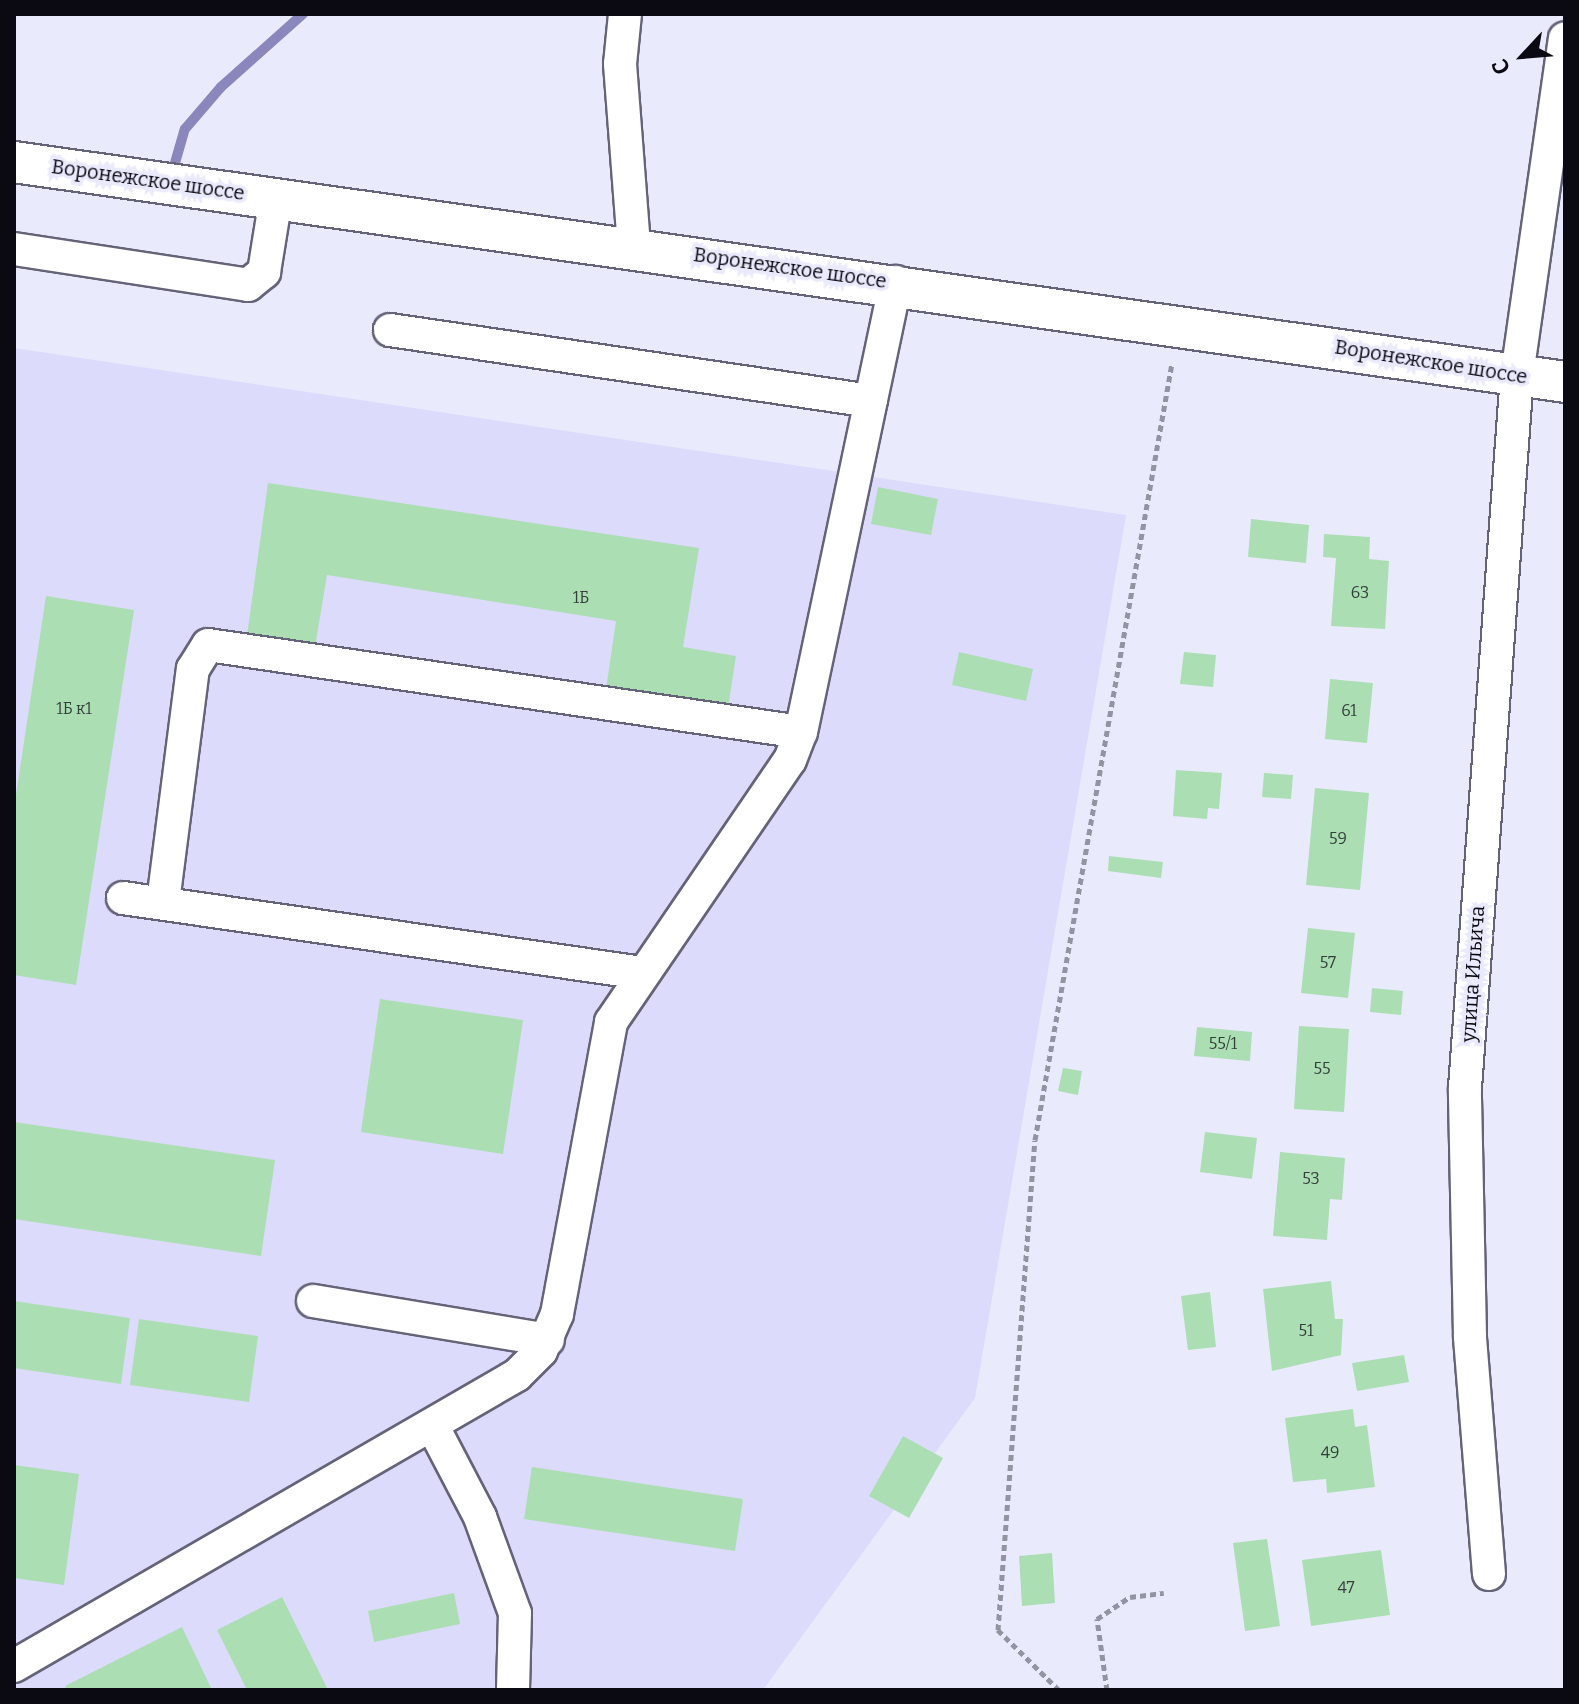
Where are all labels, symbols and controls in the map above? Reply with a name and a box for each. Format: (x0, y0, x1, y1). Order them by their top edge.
north arrow (1483, 16, 1563, 96)
text: С (1486, 55, 1516, 79)
street label: Воронежское шоссе (50, 155, 246, 205)
street label: Воронежское шоссе (692, 243, 888, 293)
street label: Воронежское шоссе (1333, 335, 1529, 389)
house number: 63 (1351, 583, 1369, 603)
house number: 1Б (573, 588, 589, 608)
house number: 1Б к1 (56, 699, 92, 719)
house number: 61 (1341, 701, 1357, 721)
house number: 59 (1329, 829, 1347, 849)
street label: улица Ильича (1456, 905, 1490, 1043)
house number: 57 (1320, 953, 1336, 973)
house number: 55/1 (1209, 1034, 1237, 1054)
house number: 55 (1313, 1059, 1331, 1079)
house number: 53 (1302, 1169, 1320, 1189)
house number: 51 (1299, 1321, 1313, 1341)
house number: 49 (1321, 1443, 1339, 1463)
house number: 47 (1337, 1578, 1355, 1598)

